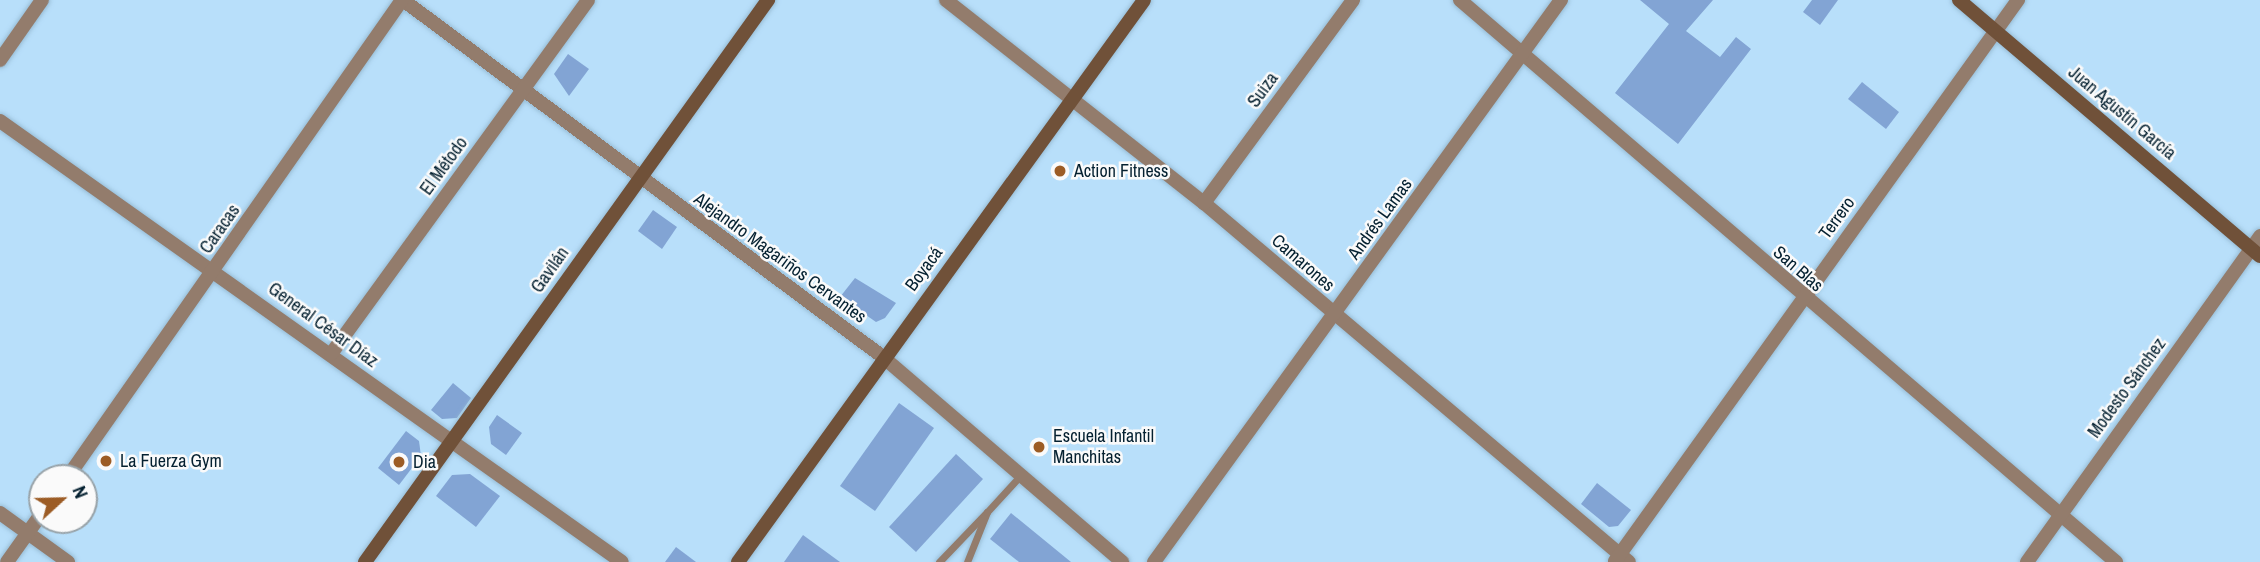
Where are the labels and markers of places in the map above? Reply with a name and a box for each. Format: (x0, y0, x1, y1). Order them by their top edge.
place label: Action Fitness (1074, 160, 1168, 182)
marker: Action Fitness (1052, 163, 1068, 179)
place label: Escuela Infantil Manchitas (1053, 426, 1154, 468)
marker: Escuela Infantil Manchitas (1031, 439, 1047, 455)
place label: La Fuerza Gym (120, 450, 222, 472)
place label: Dia (413, 451, 436, 473)
marker: La Fuerza Gym (98, 453, 114, 469)
marker: Dia (391, 454, 407, 470)

